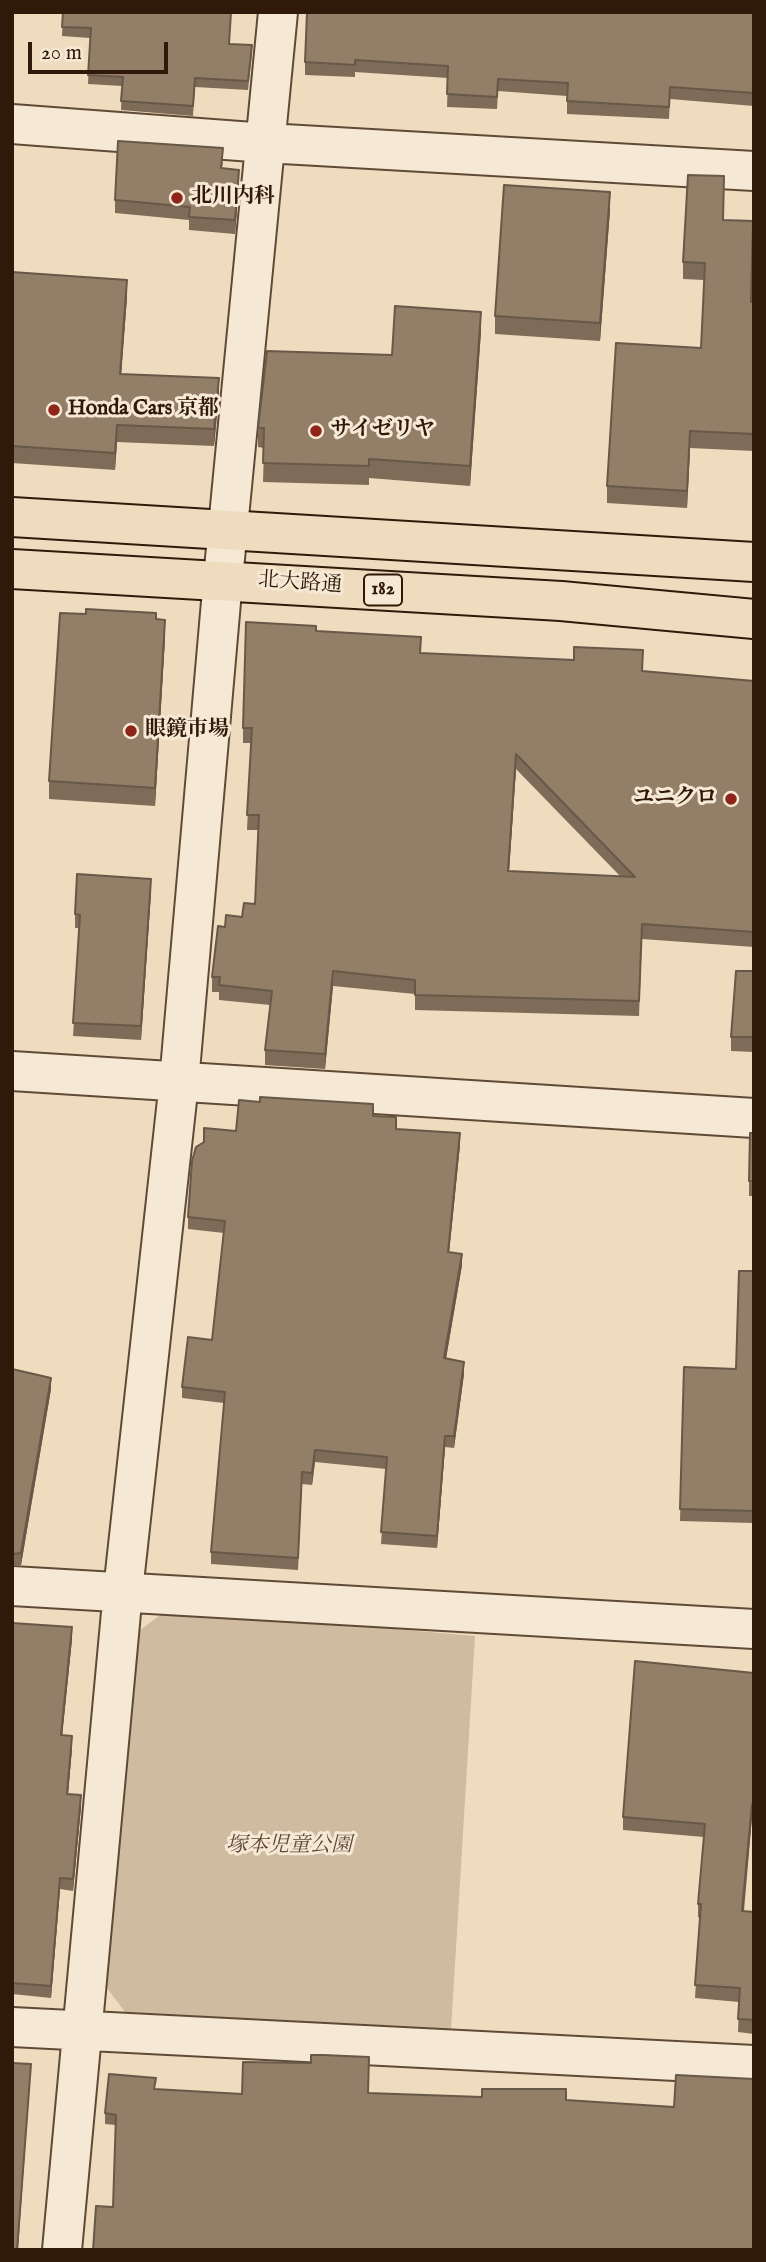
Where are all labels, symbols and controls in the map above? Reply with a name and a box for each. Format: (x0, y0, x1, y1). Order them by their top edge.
scale bar (32, 28, 172, 72)
text: 20 m (41, 40, 82, 67)
place label: 北川内科 (191, 185, 275, 211)
marker: 北川内科 (169, 190, 185, 206)
place label: Honda Cars 京都 (68, 397, 219, 423)
marker: Honda Cars 京都 (46, 402, 62, 418)
place label: サイゼリヤ (330, 418, 435, 444)
marker: サイゼリヤ (308, 423, 324, 439)
street label: 北大路通 (257, 569, 343, 599)
road number: 182 (364, 575, 402, 606)
place label: 眼鏡市場 (145, 718, 229, 744)
marker: 眼鏡市場 (123, 723, 139, 739)
place label: ユニクロ (633, 786, 717, 812)
marker: ユニクロ (723, 791, 739, 807)
park label: 塚本児童公園 (226, 1834, 352, 1860)

